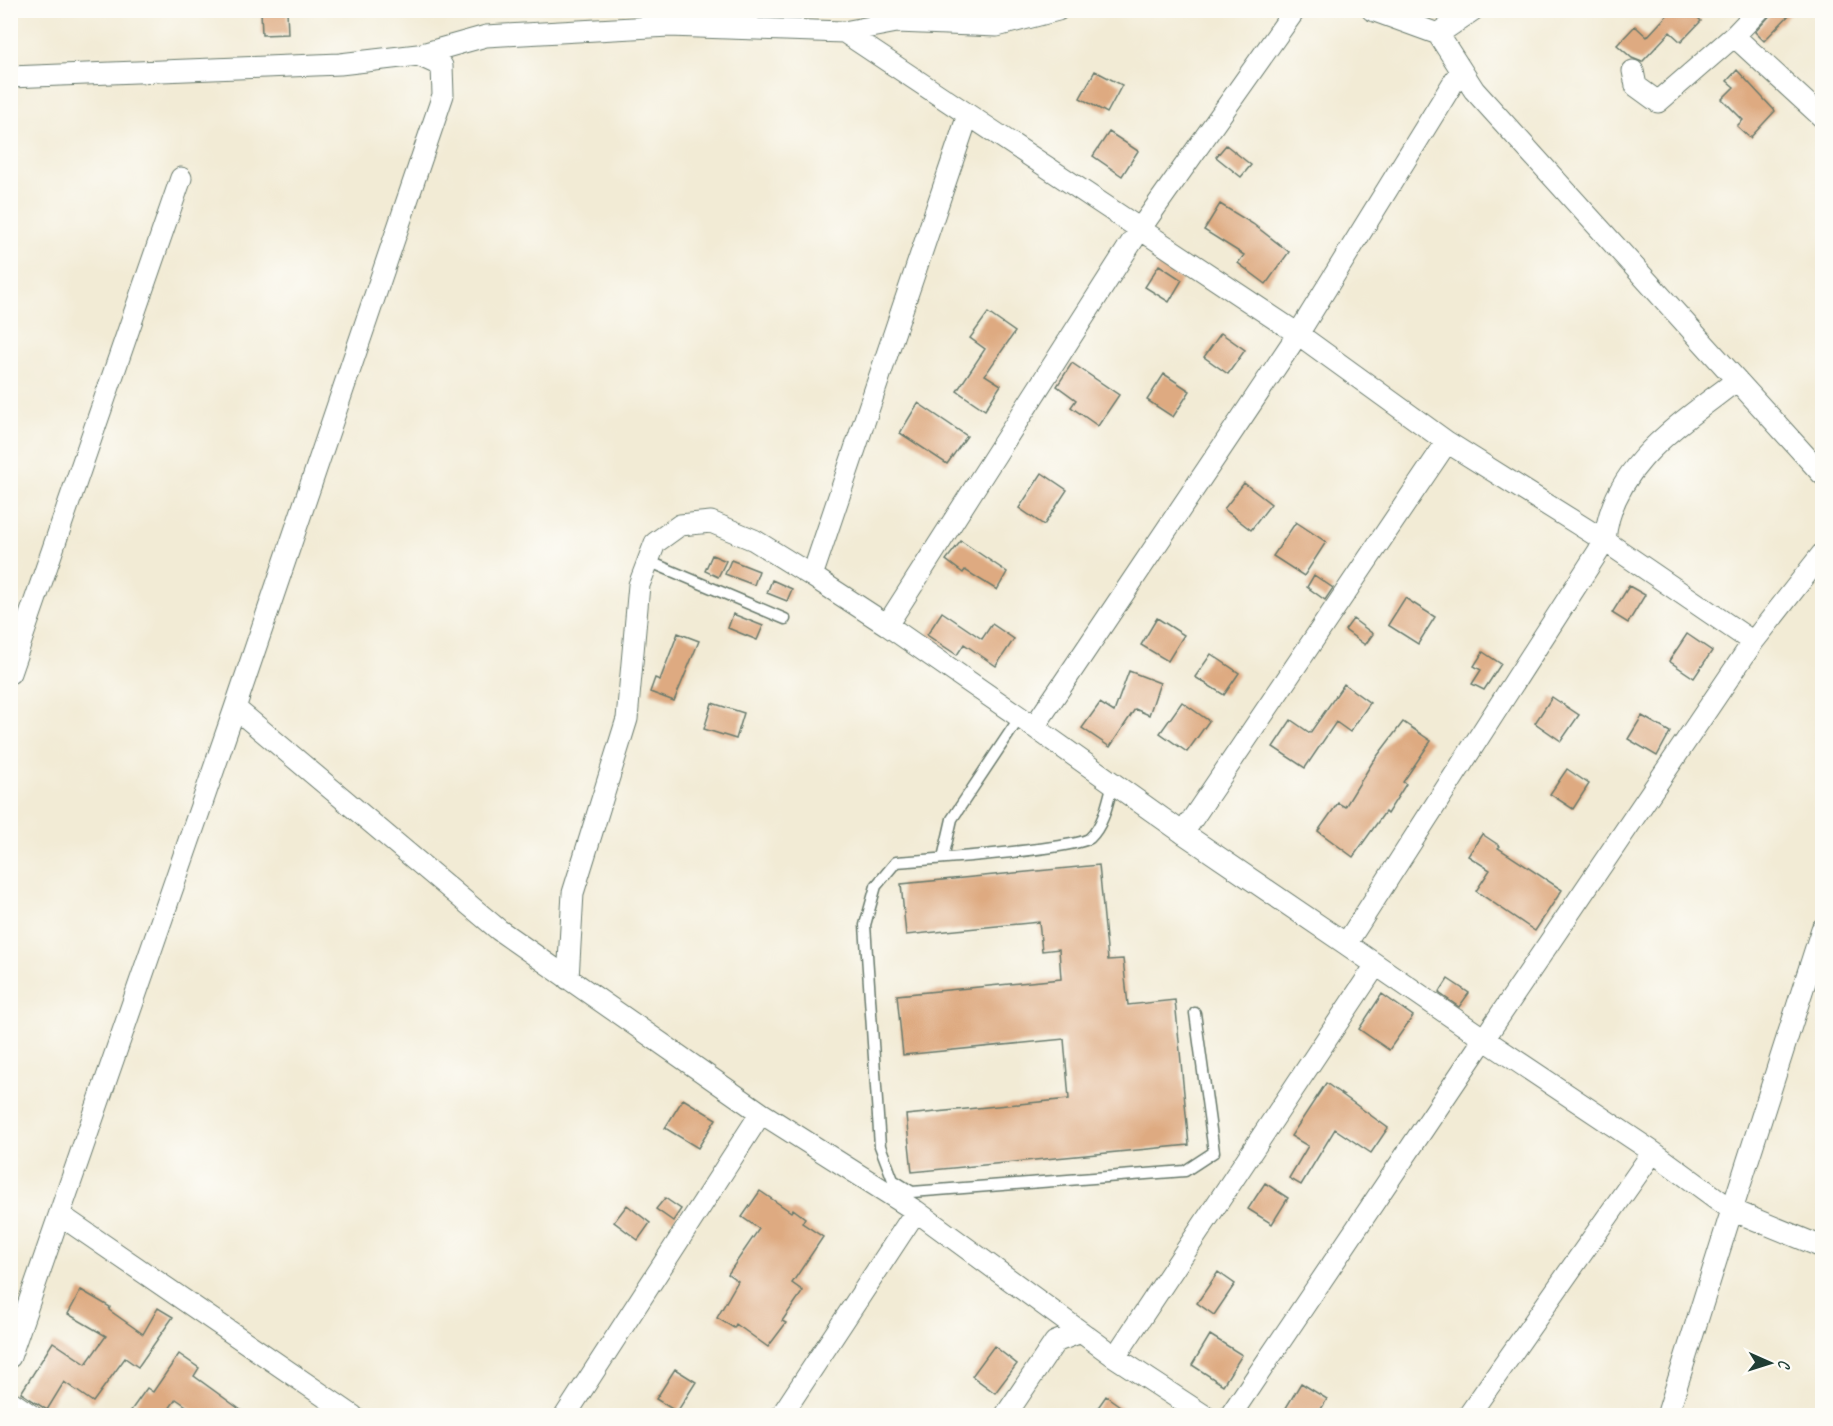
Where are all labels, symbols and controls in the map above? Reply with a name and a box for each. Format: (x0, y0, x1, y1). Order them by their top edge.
north arrow (1740, 1333, 1800, 1393)
text: С (1774, 1359, 1794, 1370)

